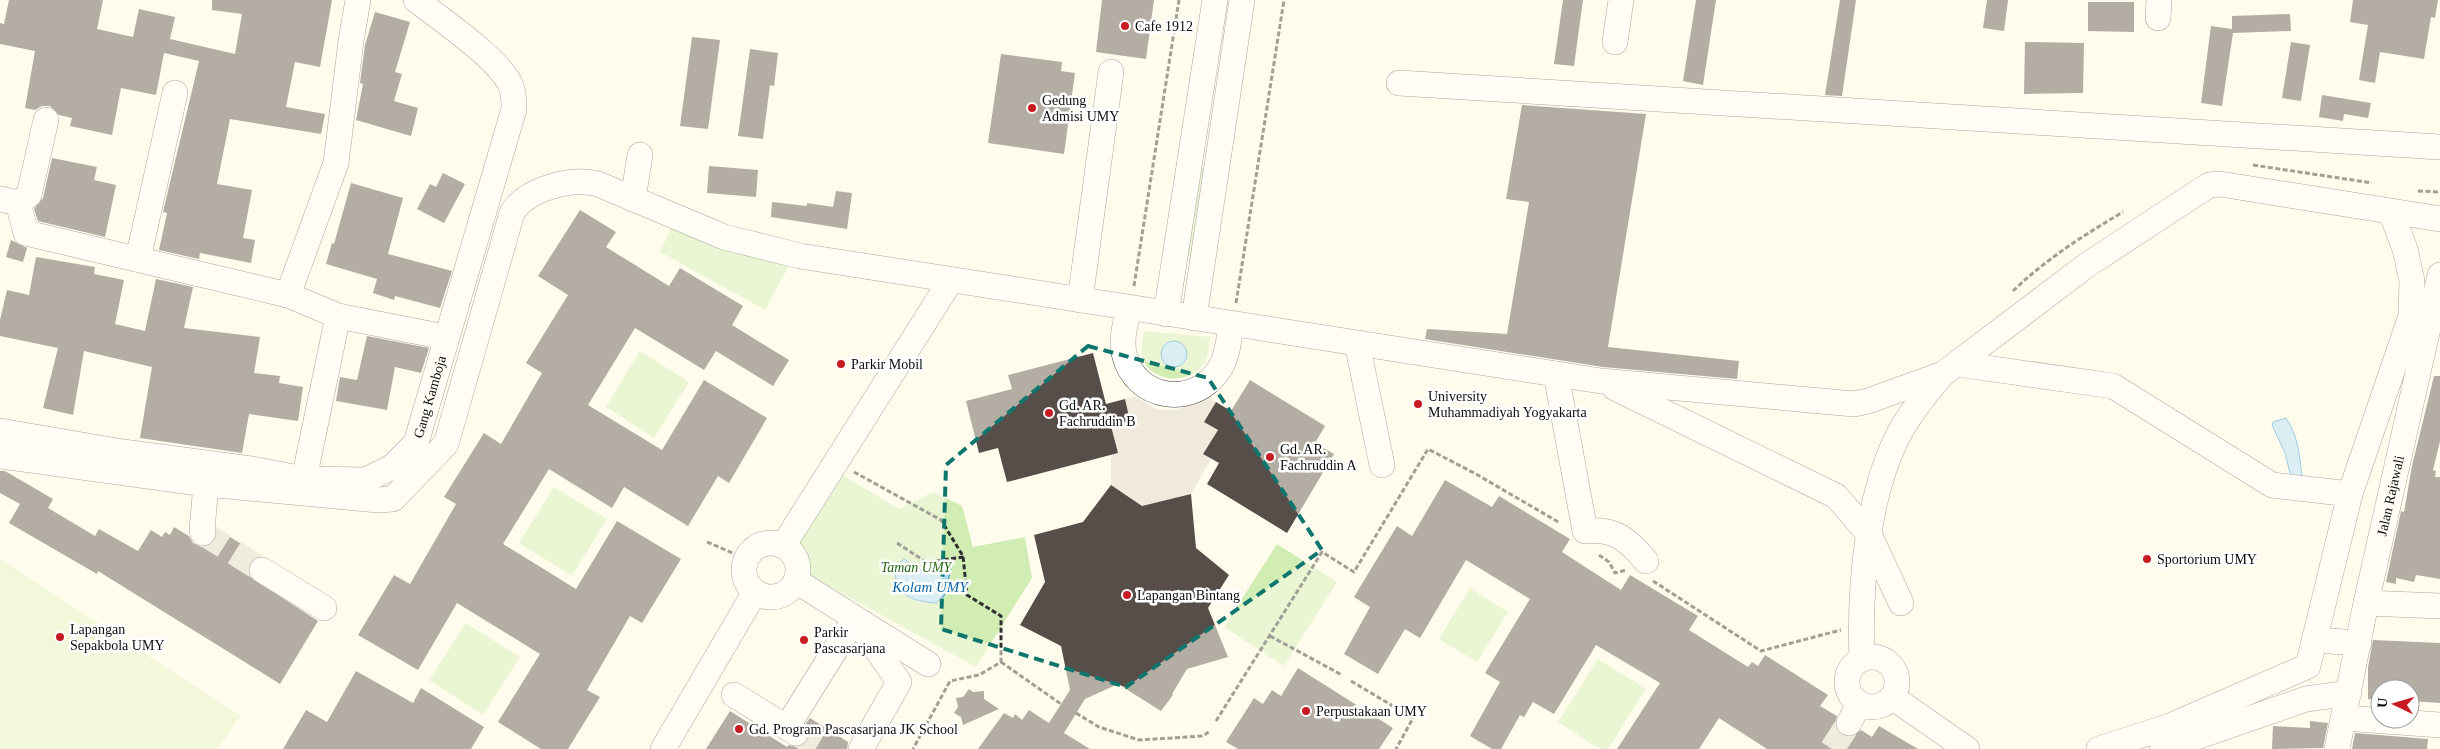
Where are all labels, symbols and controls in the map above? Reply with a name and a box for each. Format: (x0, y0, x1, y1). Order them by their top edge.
place label: Cafe 1912 (1135, 19, 1193, 34)
marker: Cafe 1912 (1119, 20, 1131, 32)
place label: Gedung Admisi UMY (1042, 93, 1119, 124)
marker: Gedung Admisi UMY (1026, 102, 1038, 114)
street label: Gang Kamboja (410, 353, 449, 440)
place label: Parkir Mobil (851, 357, 923, 372)
marker: Parkir Mobil (835, 358, 847, 370)
place label: University Muhammadiyah Yogyakarta (1428, 389, 1587, 420)
place label: Gd. AR. Fachruddin B (1059, 398, 1136, 429)
marker: University Muhammadiyah Yogyakarta (1412, 398, 1424, 410)
marker: Gd. AR. Fachruddin B (1043, 407, 1055, 419)
place label: Gd. AR. Fachruddin A (1280, 442, 1357, 473)
marker: Gd. AR. Fachruddin A (1264, 451, 1276, 463)
street label: Jalan Rajawali (2374, 454, 2407, 537)
place label: Sportorium UMY (2157, 552, 2257, 567)
marker: Sportorium UMY (2141, 553, 2153, 565)
park label: Taman UMY (881, 560, 954, 575)
water label: Kolam UMY (891, 579, 969, 595)
place label: Lapangan Bintang (1137, 588, 1240, 603)
marker: Lapangan Bintang (1121, 589, 1133, 601)
place label: Lapangan Sepakbola UMY (70, 622, 165, 653)
place label: Parkir Pascasarjana (814, 625, 886, 656)
marker: Lapangan Sepakbola UMY (54, 631, 66, 643)
marker: Parkir Pascasarjana (798, 634, 810, 646)
north arrow (2370, 679, 2420, 729)
text: U (2375, 697, 2390, 709)
place label: Perpustakaan UMY (1316, 704, 1427, 719)
marker: Perpustakaan UMY (1300, 705, 1312, 717)
place label: Gd. Program Pascasarjana JK School (749, 722, 958, 737)
marker: Gd. Program Pascasarjana JK School (733, 723, 745, 735)

